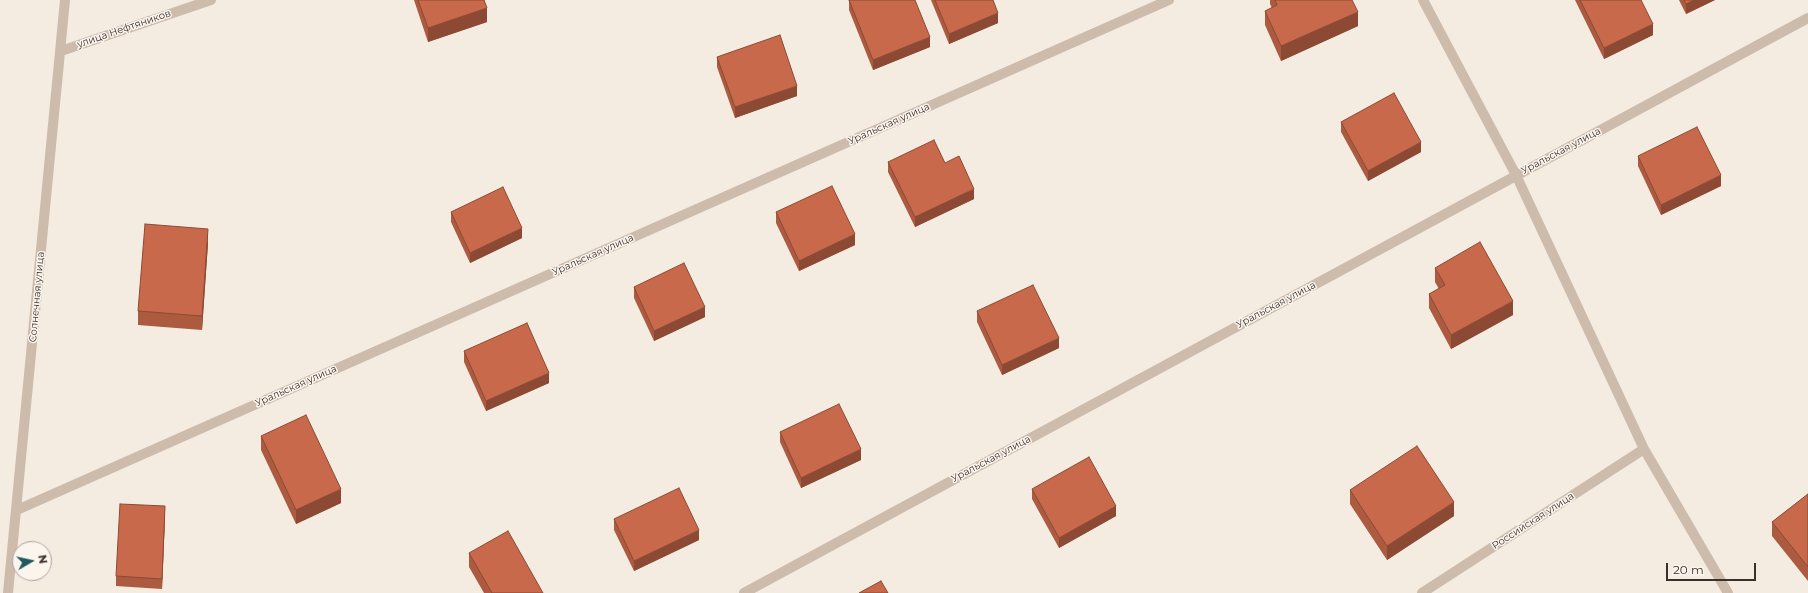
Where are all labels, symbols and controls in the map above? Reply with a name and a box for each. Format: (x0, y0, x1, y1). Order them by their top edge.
street label: улица Нефтяников (76, 7, 172, 51)
street label: Уральская улица (846, 101, 932, 147)
street label: Уральская улица (1519, 125, 1603, 177)
street label: Уральская улица (550, 232, 636, 278)
street label: Солнечная улица (27, 251, 47, 343)
street label: Уральская улица (1234, 279, 1318, 331)
street label: Уральская улица (253, 363, 339, 409)
street label: Уральская улица (949, 433, 1033, 485)
street label: Российская улица (1490, 490, 1576, 552)
north arrow (12, 541, 52, 581)
text: N (35, 554, 50, 565)
scale bar (1668, 555, 1758, 581)
text: 20 m (1673, 562, 1704, 577)

